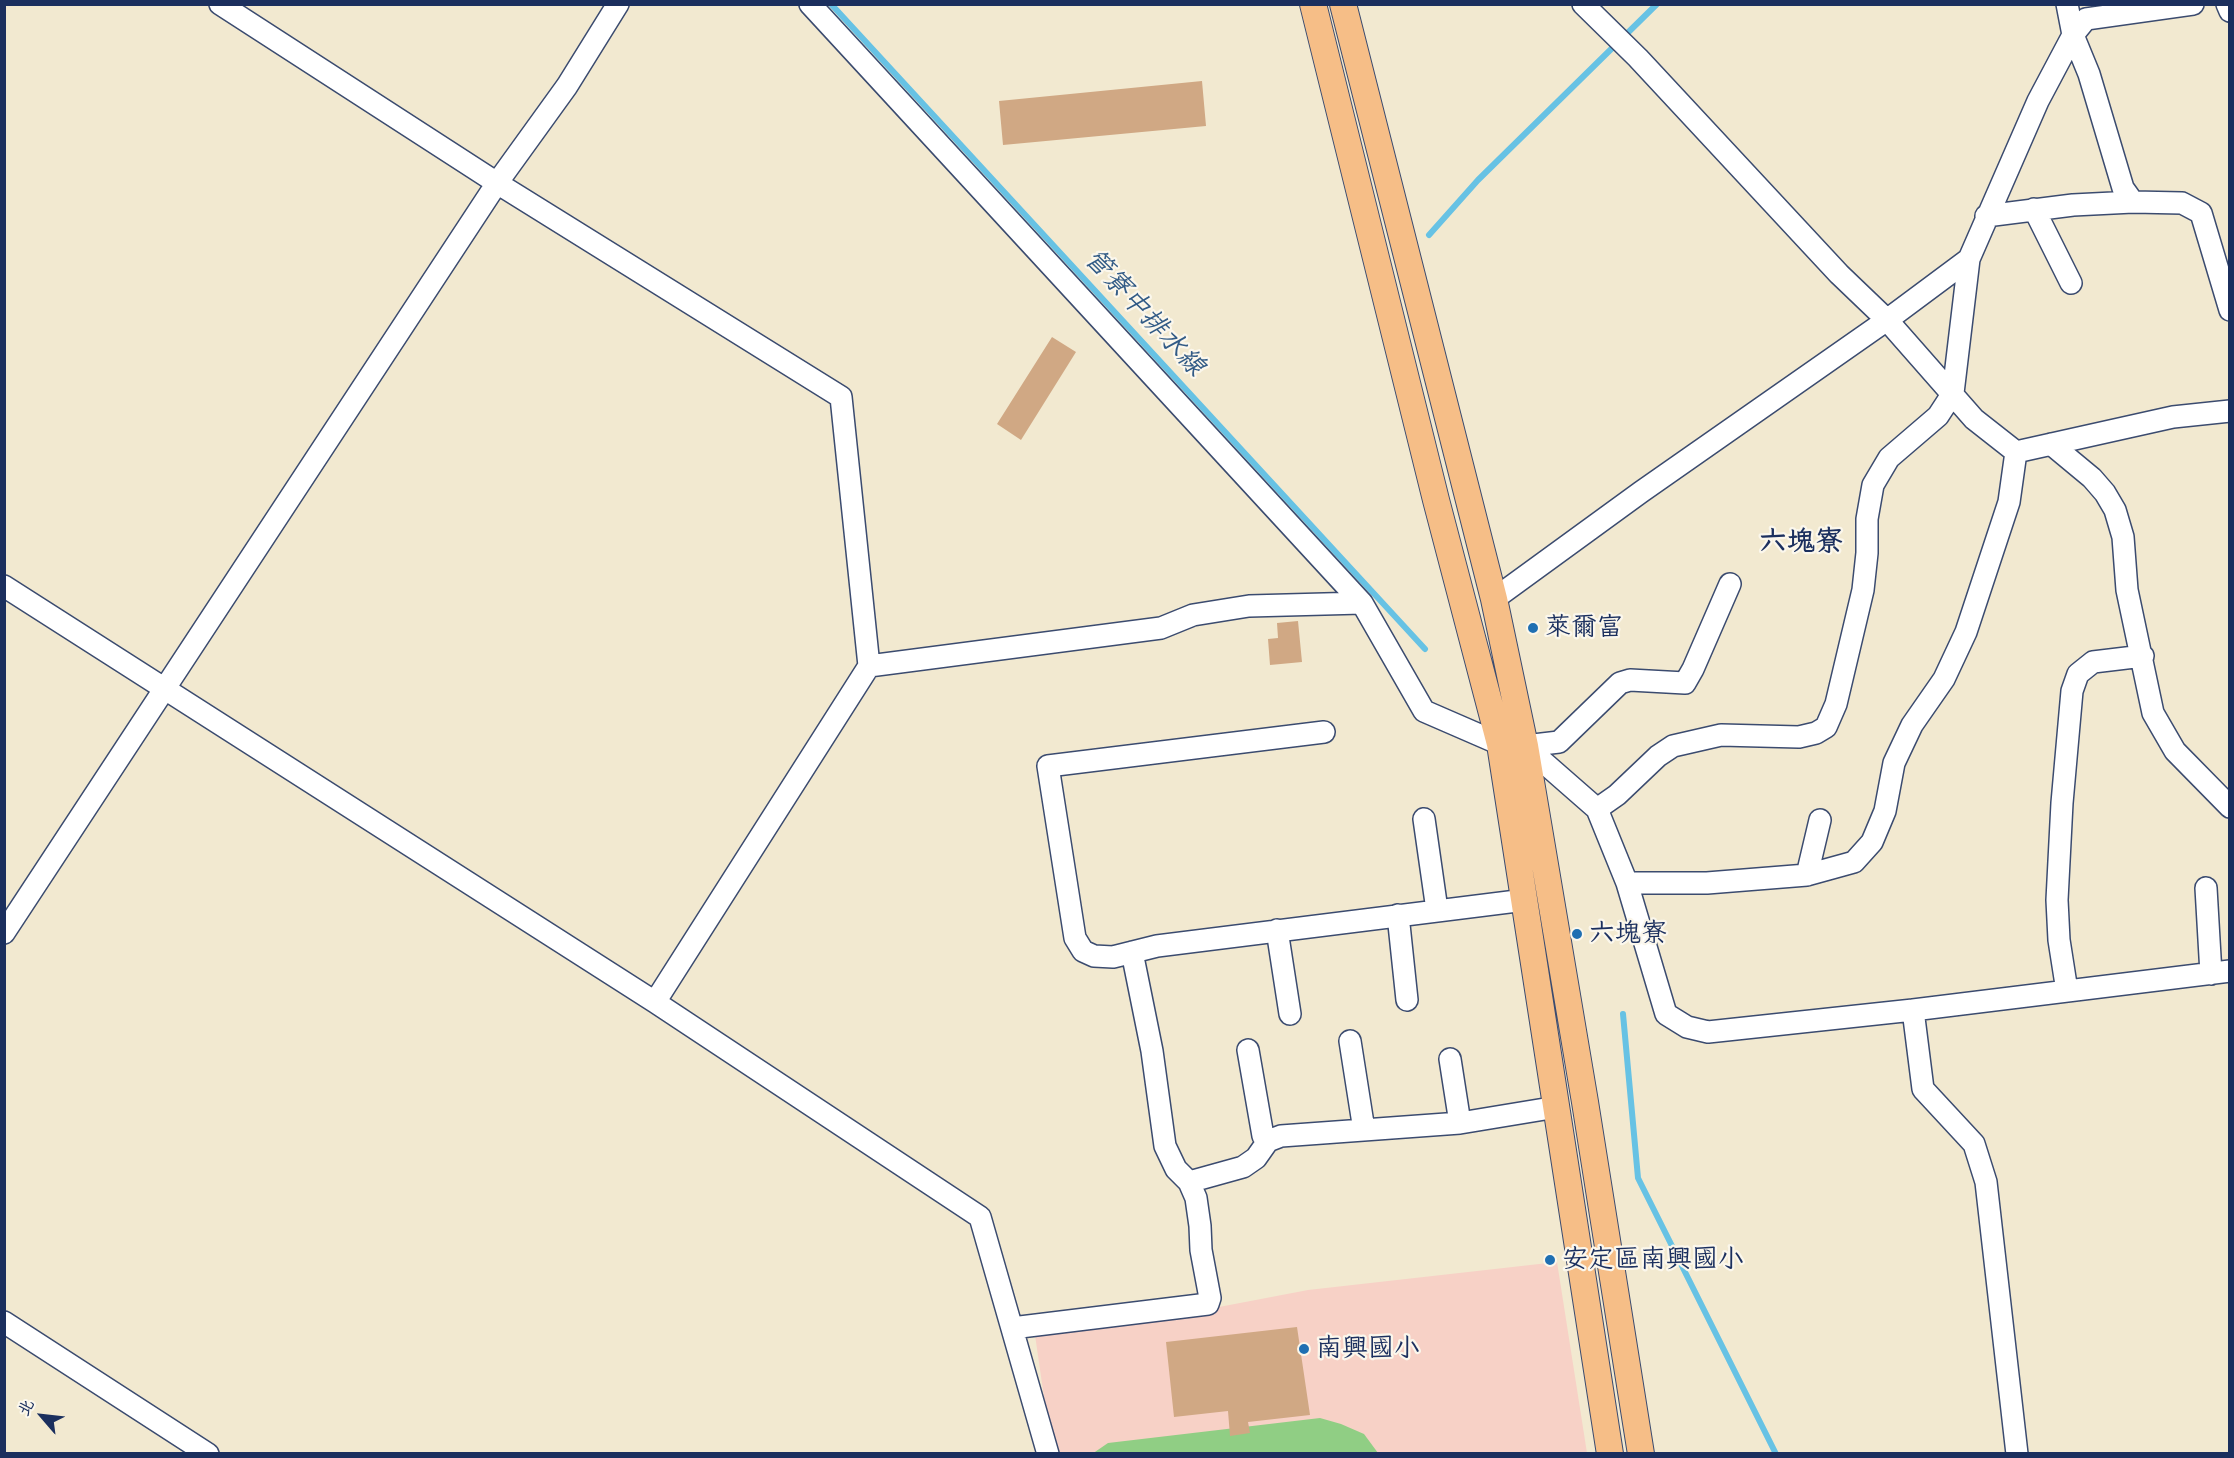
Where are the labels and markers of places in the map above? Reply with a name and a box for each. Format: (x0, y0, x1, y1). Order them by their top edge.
place label: 萊爾富 (1545, 612, 1623, 644)
marker: 萊爾富 (1526, 621, 1540, 635)
place label: 六塊寮 (1589, 918, 1667, 950)
marker: 六塊寮 (1570, 927, 1584, 941)
place label: 安定區南興國小 (1562, 1244, 1744, 1276)
marker: 安定區南興國小 (1543, 1253, 1557, 1267)
place label: 南興國小 (1316, 1333, 1420, 1365)
marker: 南興國小 (1297, 1342, 1311, 1356)

